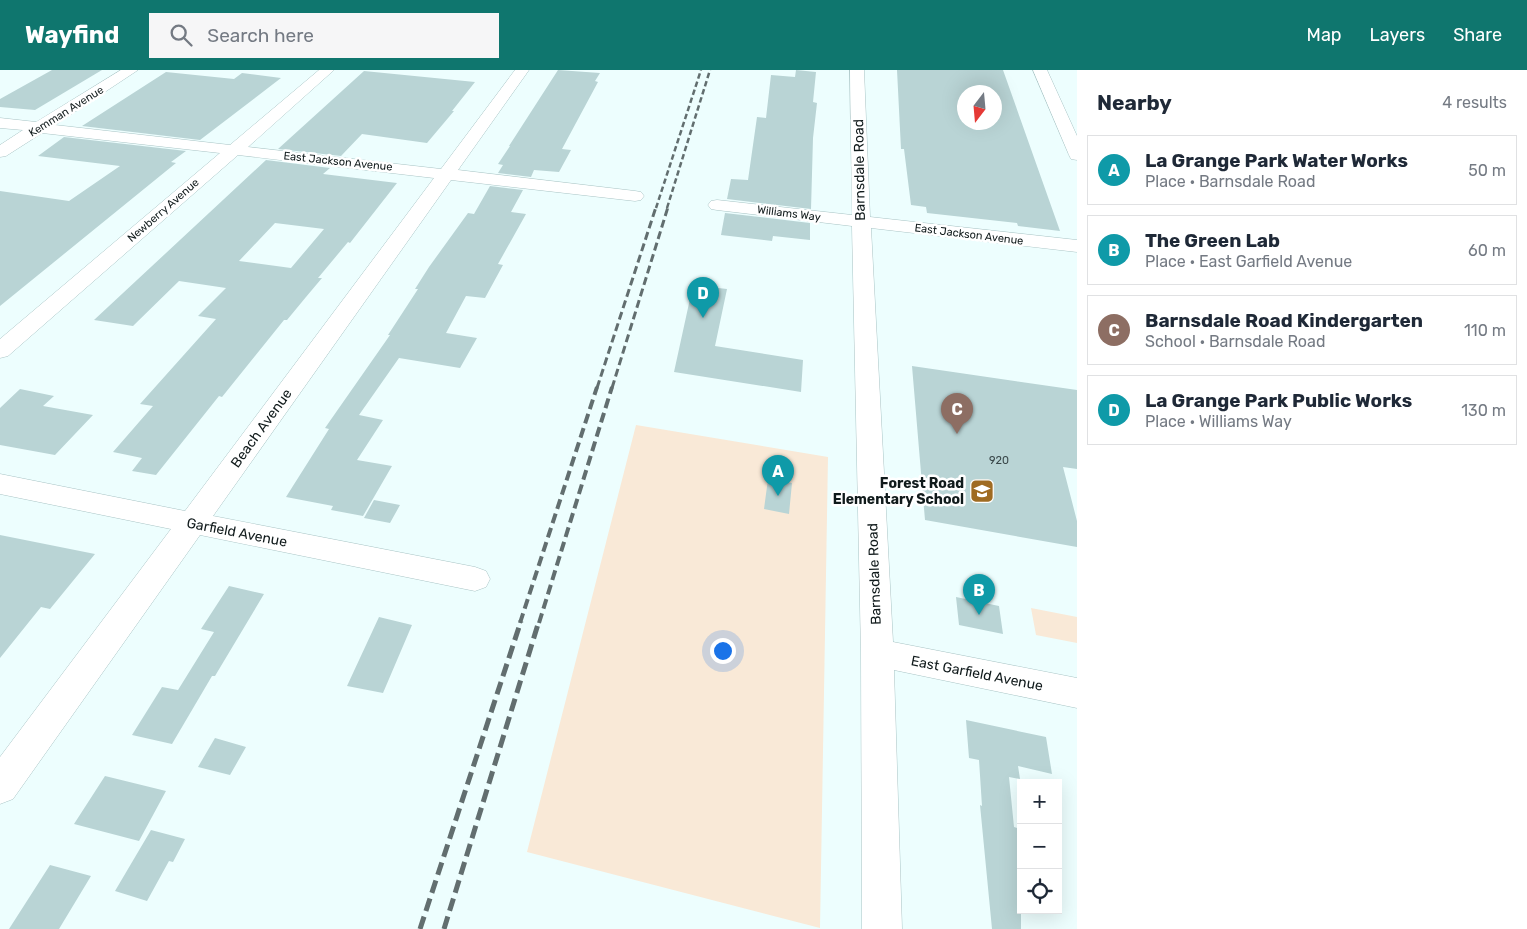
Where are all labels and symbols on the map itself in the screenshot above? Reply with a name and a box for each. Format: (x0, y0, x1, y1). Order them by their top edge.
street label: Kemman Avenue (26, 83, 106, 140)
north arrow (957, 85, 1002, 130)
street label: Barnsdale Road (850, 119, 869, 221)
street label: East Jackson Avenue (283, 149, 393, 174)
street label: Newberry Avenue (125, 176, 202, 245)
street label: Williams Way (756, 203, 822, 224)
street label: East Jackson Avenue (914, 221, 1024, 248)
pin: D (687, 277, 719, 318)
street label: Beach Avenue (227, 385, 296, 471)
pin: C (941, 393, 973, 434)
house number: 920 (989, 454, 1009, 467)
pin: A (762, 455, 794, 496)
place label: Forest Road Elementary School (833, 475, 964, 508)
school or university icon: Forest Road Elementary School (969, 478, 995, 504)
street label: Garfield Avenue (185, 514, 289, 551)
street label: Barnsdale Road (864, 523, 885, 625)
pin: B (963, 574, 995, 615)
your location (710, 638, 736, 664)
street label: East Garfield Avenue (909, 652, 1045, 695)

